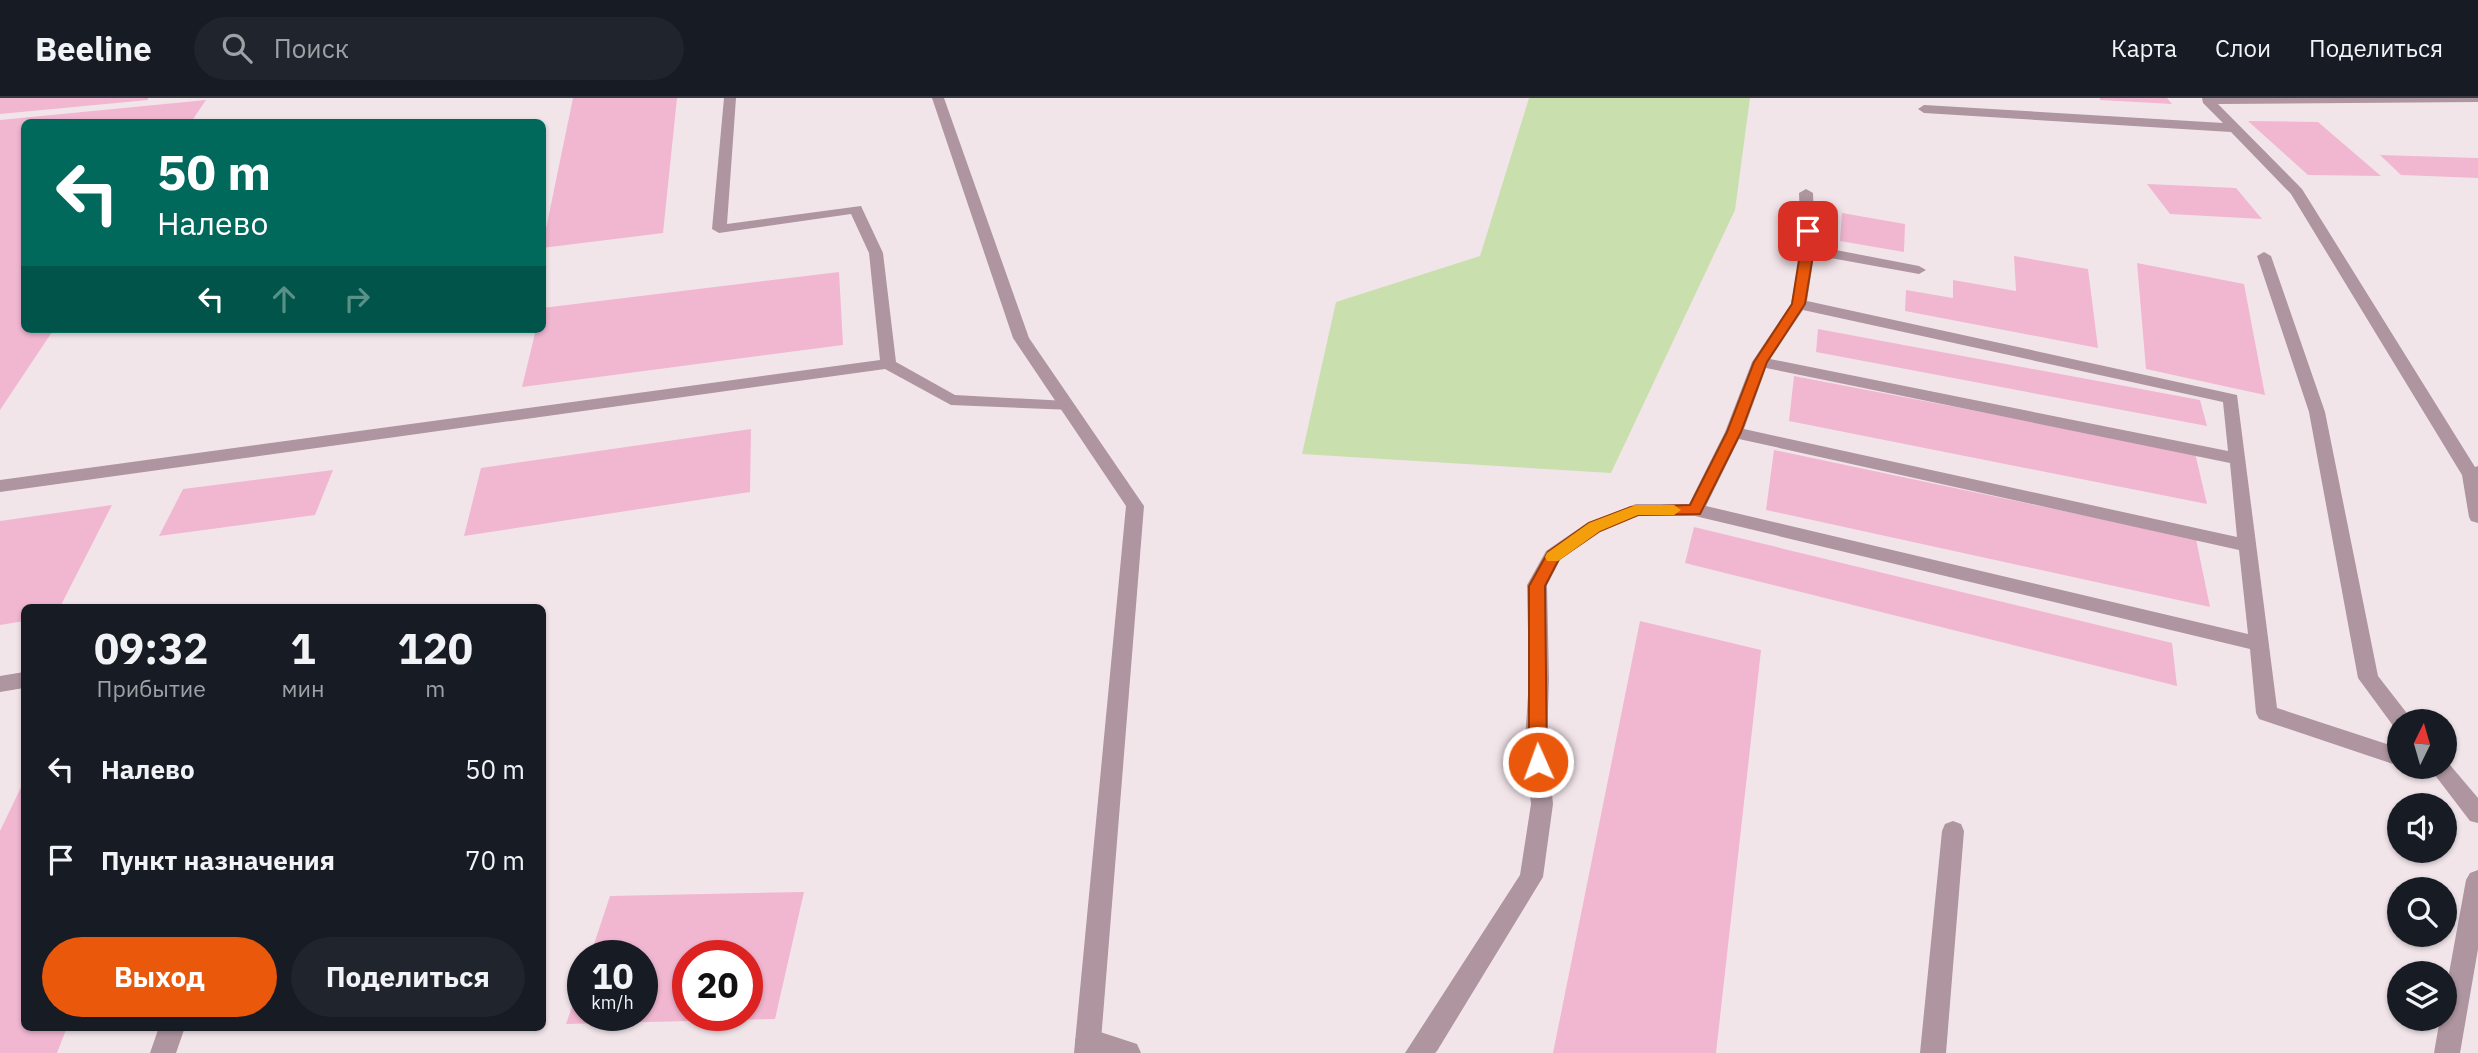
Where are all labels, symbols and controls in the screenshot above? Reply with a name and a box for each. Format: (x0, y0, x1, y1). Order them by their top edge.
search box (194, 17, 684, 80)
text: Beeline (35, 27, 152, 70)
icon: search (218, 29, 256, 67)
text: Поиск (274, 31, 349, 65)
text: Карта (2111, 32, 2177, 64)
text: Слои (2215, 32, 2271, 64)
text: Поделиться (2309, 32, 2443, 64)
text: 50 m (157, 140, 271, 203)
icon: left (42, 147, 133, 238)
pin (1778, 201, 1838, 261)
text: Налево (157, 202, 268, 244)
icon: arrive (1789, 212, 1827, 250)
icon: left (192, 280, 230, 318)
icon: ahead (265, 280, 303, 318)
icon: right (338, 280, 376, 318)
text: 09:32 (94, 621, 209, 676)
text: 1 (290, 621, 316, 676)
text: 120 (397, 621, 473, 676)
text: Прибытие (97, 673, 206, 703)
text: мин (281, 673, 325, 703)
text: m (425, 673, 445, 703)
north arrow (2387, 709, 2457, 779)
map controls (2387, 709, 2457, 1031)
position arrow (1501, 725, 1575, 799)
icon: left (42, 750, 80, 788)
text: Налево (101, 752, 195, 786)
text: 50 m (465, 752, 525, 786)
button: sound (2387, 793, 2457, 863)
icon: arrive (42, 841, 80, 879)
text: Пункт назначения (101, 843, 335, 877)
text: 70 m (465, 843, 525, 877)
button: search (2387, 877, 2457, 947)
button: Выход (42, 937, 277, 1017)
button: Поделиться (291, 937, 525, 1017)
speed limit sign: 20 (672, 940, 763, 1031)
text: 10 (591, 953, 634, 999)
button: layers (2387, 961, 2457, 1031)
text: km/h (591, 991, 634, 1014)

